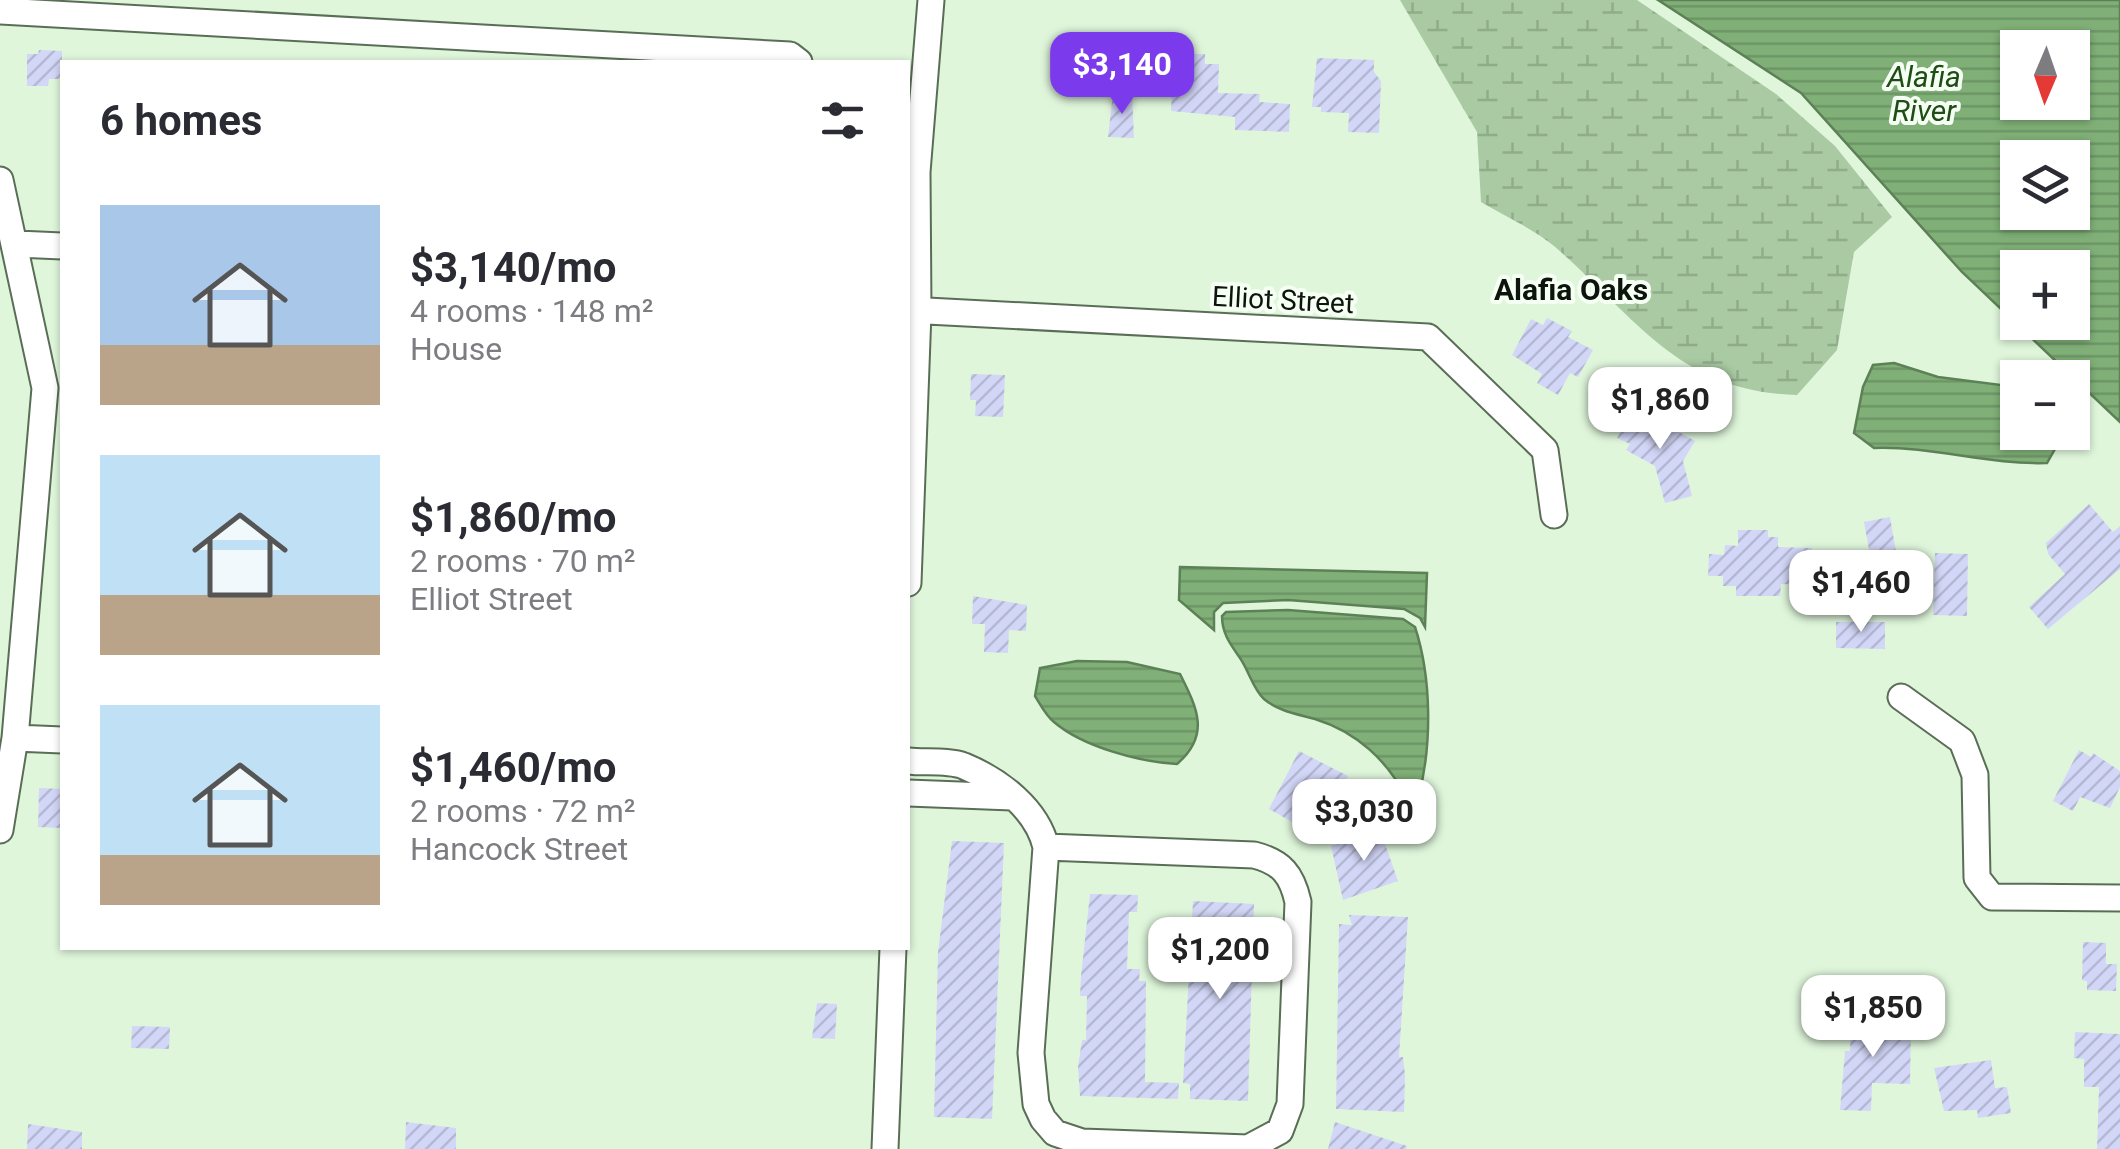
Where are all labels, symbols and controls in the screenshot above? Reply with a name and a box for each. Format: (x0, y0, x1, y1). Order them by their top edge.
north arrow (2000, 30, 2090, 120)
map controls (2000, 30, 2090, 450)
pin: $3,140 (1041, 32, 1203, 117)
text: $3,140 (1072, 45, 1172, 83)
water label: Alafia River (1885, 59, 1961, 128)
icon: filters (815, 93, 870, 148)
text: 6 homes (100, 96, 262, 145)
button: layers (2000, 140, 2090, 230)
text: $3,140/mo (410, 243, 617, 292)
icon: home (180, 245, 300, 365)
button: + (2000, 250, 2090, 340)
district label: Alafia Oaks (1494, 272, 1648, 307)
street label: Elliot Street (1211, 280, 1355, 320)
text: 4 rooms · 148 m² (410, 292, 653, 330)
text: House (410, 330, 502, 368)
button: − (2000, 360, 2090, 450)
pin: $1,860 (1579, 367, 1741, 452)
text: $1,860 (1610, 380, 1710, 418)
text: $1,860/mo (410, 493, 617, 542)
icon: home (180, 495, 300, 615)
text: 2 rooms · 70 m² (410, 542, 635, 580)
pin: $1,460 (1780, 550, 1942, 635)
text: $1,460 (1811, 563, 1911, 601)
text: Elliot Street (410, 580, 573, 618)
text: $1,460/mo (410, 743, 617, 792)
icon: home (180, 745, 300, 865)
pin: $3,030 (1283, 779, 1445, 864)
text: 2 rooms · 72 m² (410, 792, 635, 830)
text: $3,030 (1314, 792, 1414, 830)
text: Hancock Street (410, 830, 628, 868)
pin: $1,200 (1139, 917, 1301, 1002)
text: $1,200 (1170, 930, 1270, 968)
pin: $1,850 (1792, 975, 1954, 1060)
text: $1,850 (1823, 988, 1923, 1026)

